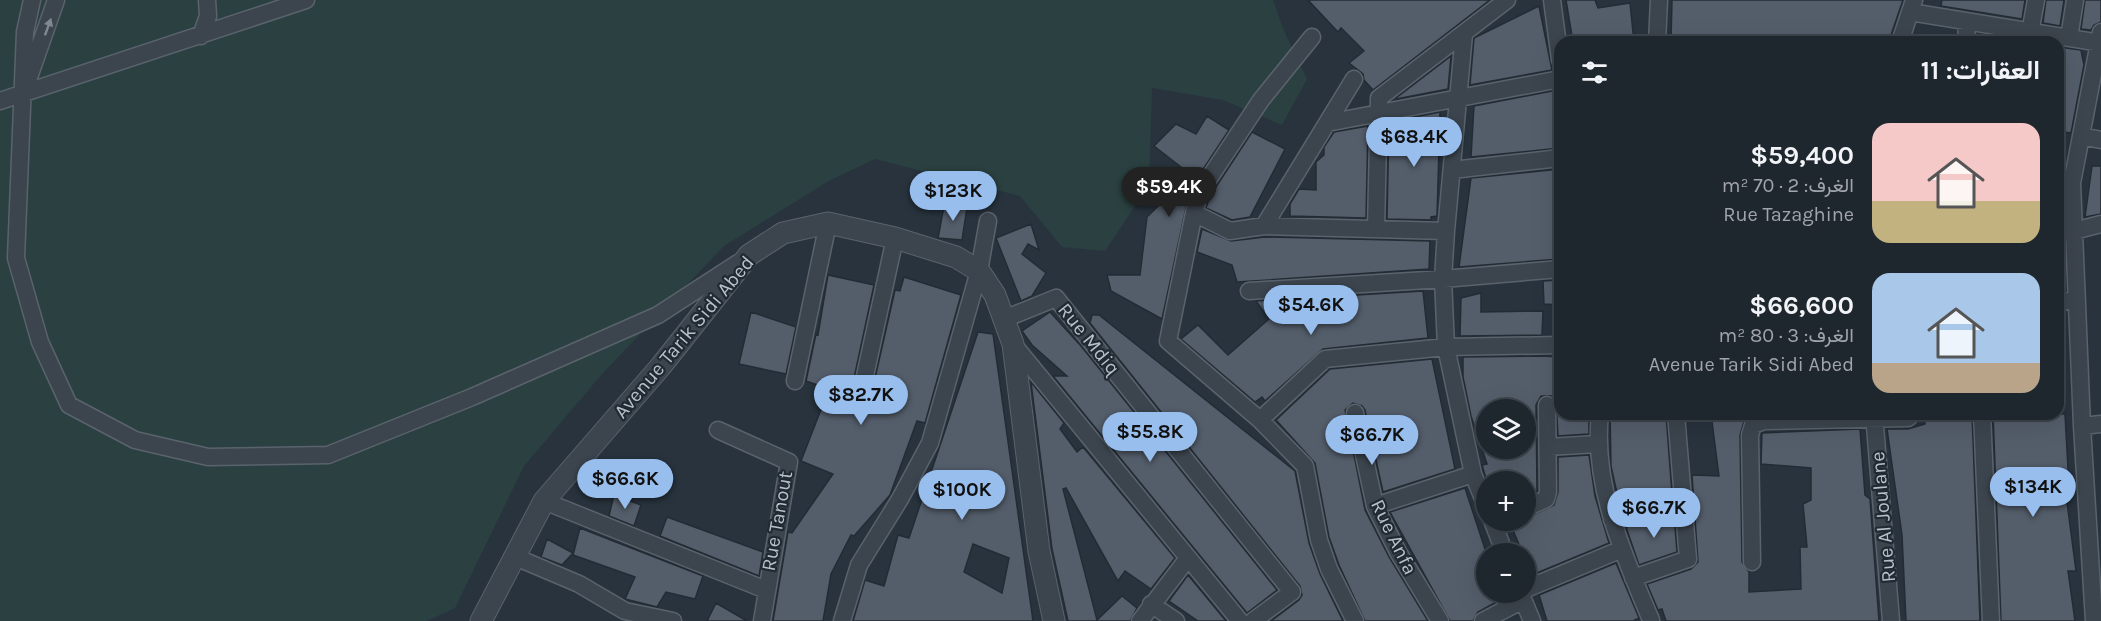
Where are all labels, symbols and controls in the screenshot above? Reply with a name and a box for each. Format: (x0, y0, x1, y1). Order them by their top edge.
one-way arrow (43, 18, 53, 36)
text: العقارات: 11 (1921, 55, 2040, 86)
icon: filters (1578, 56, 1611, 89)
pin: $68.4K (1365, 117, 1463, 168)
text: $68.4K (1380, 125, 1448, 148)
text: $59,400 (1750, 140, 1854, 171)
icon: home (1920, 147, 1992, 219)
pin: $59.4K (1120, 167, 1218, 218)
pin: $123K (911, 171, 995, 222)
text: الغرف: 2 · 70 m² (1722, 174, 1854, 197)
text: $59.4K (1136, 175, 1202, 198)
text: $123K (924, 179, 982, 202)
text: Rue Tazaghine (1723, 203, 1854, 226)
street label: Avenue Tarik Sidi Abed (609, 251, 759, 423)
pin: $54.6K (1262, 285, 1360, 336)
text: $66,600 (1749, 290, 1854, 321)
text: $54.6K (1278, 293, 1344, 316)
icon: home (1920, 297, 1992, 369)
street label: Rue Mdiq (1053, 298, 1125, 380)
text: الغرف: 3 · 80 m² (1719, 324, 1854, 347)
text: Avenue Tarik Sidi Abed (1649, 353, 1854, 376)
pin: $82.7K (812, 375, 910, 426)
text: $82.7K (828, 383, 894, 406)
map controls (1476, 399, 1536, 603)
button: layers (1476, 399, 1536, 459)
pin: $55.8K (1101, 412, 1199, 463)
pin: $66.7K (1323, 415, 1421, 466)
text: $55.8K (1116, 420, 1184, 443)
text: $66.7K (1339, 423, 1405, 446)
street label: Rue Al Joulane (1866, 451, 1900, 583)
pin: $66.6K (576, 459, 674, 510)
text: $66.6K (591, 467, 659, 490)
pin: $134K (1991, 467, 2075, 518)
street label: Rue Tanout (757, 469, 797, 573)
pin: $100K (920, 470, 1004, 521)
button: + (1476, 471, 1536, 531)
text: $134K (2004, 475, 2062, 498)
text: $100K (932, 478, 992, 501)
pin: $66.7K (1605, 488, 1703, 539)
street label: Rue Anfa (1366, 496, 1422, 578)
text: $66.7K (1621, 496, 1687, 519)
button: − (1476, 543, 1536, 603)

